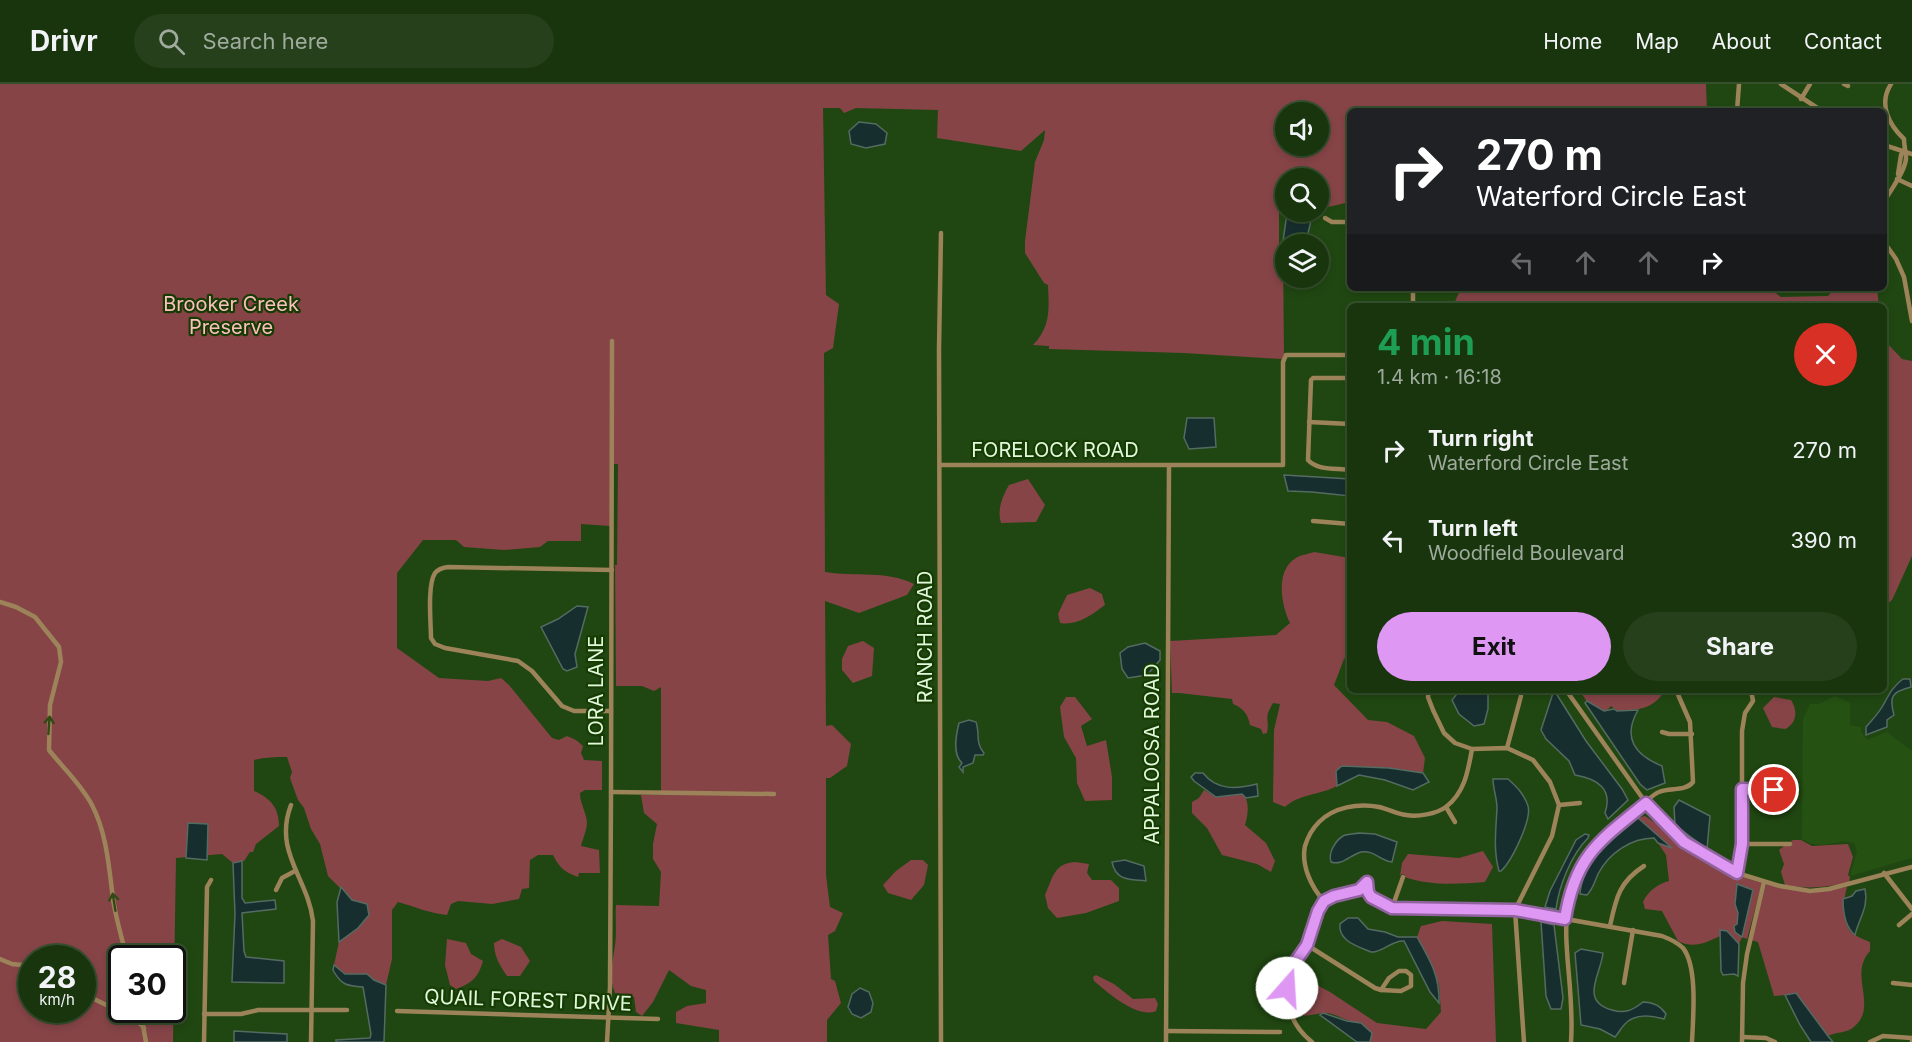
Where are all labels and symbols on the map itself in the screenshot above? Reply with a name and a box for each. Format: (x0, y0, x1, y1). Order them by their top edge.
park label: Brooker Creek Preserve (163, 292, 299, 339)
street label: FORELOCK ROAD (971, 438, 1139, 462)
street label: RANCH ROAD (913, 571, 937, 703)
street label: LORA LANE (584, 636, 608, 746)
street label: APPALOOSA ROAD (1140, 664, 1164, 844)
one-way arrow (43, 715, 54, 735)
pin (1748, 764, 1799, 815)
one-way arrow (109, 892, 120, 912)
speed limit sign: 30 (108, 945, 186, 1023)
position arrow (1255, 956, 1319, 1020)
street label: QUAIL FOREST DRIVE (424, 984, 632, 1016)

